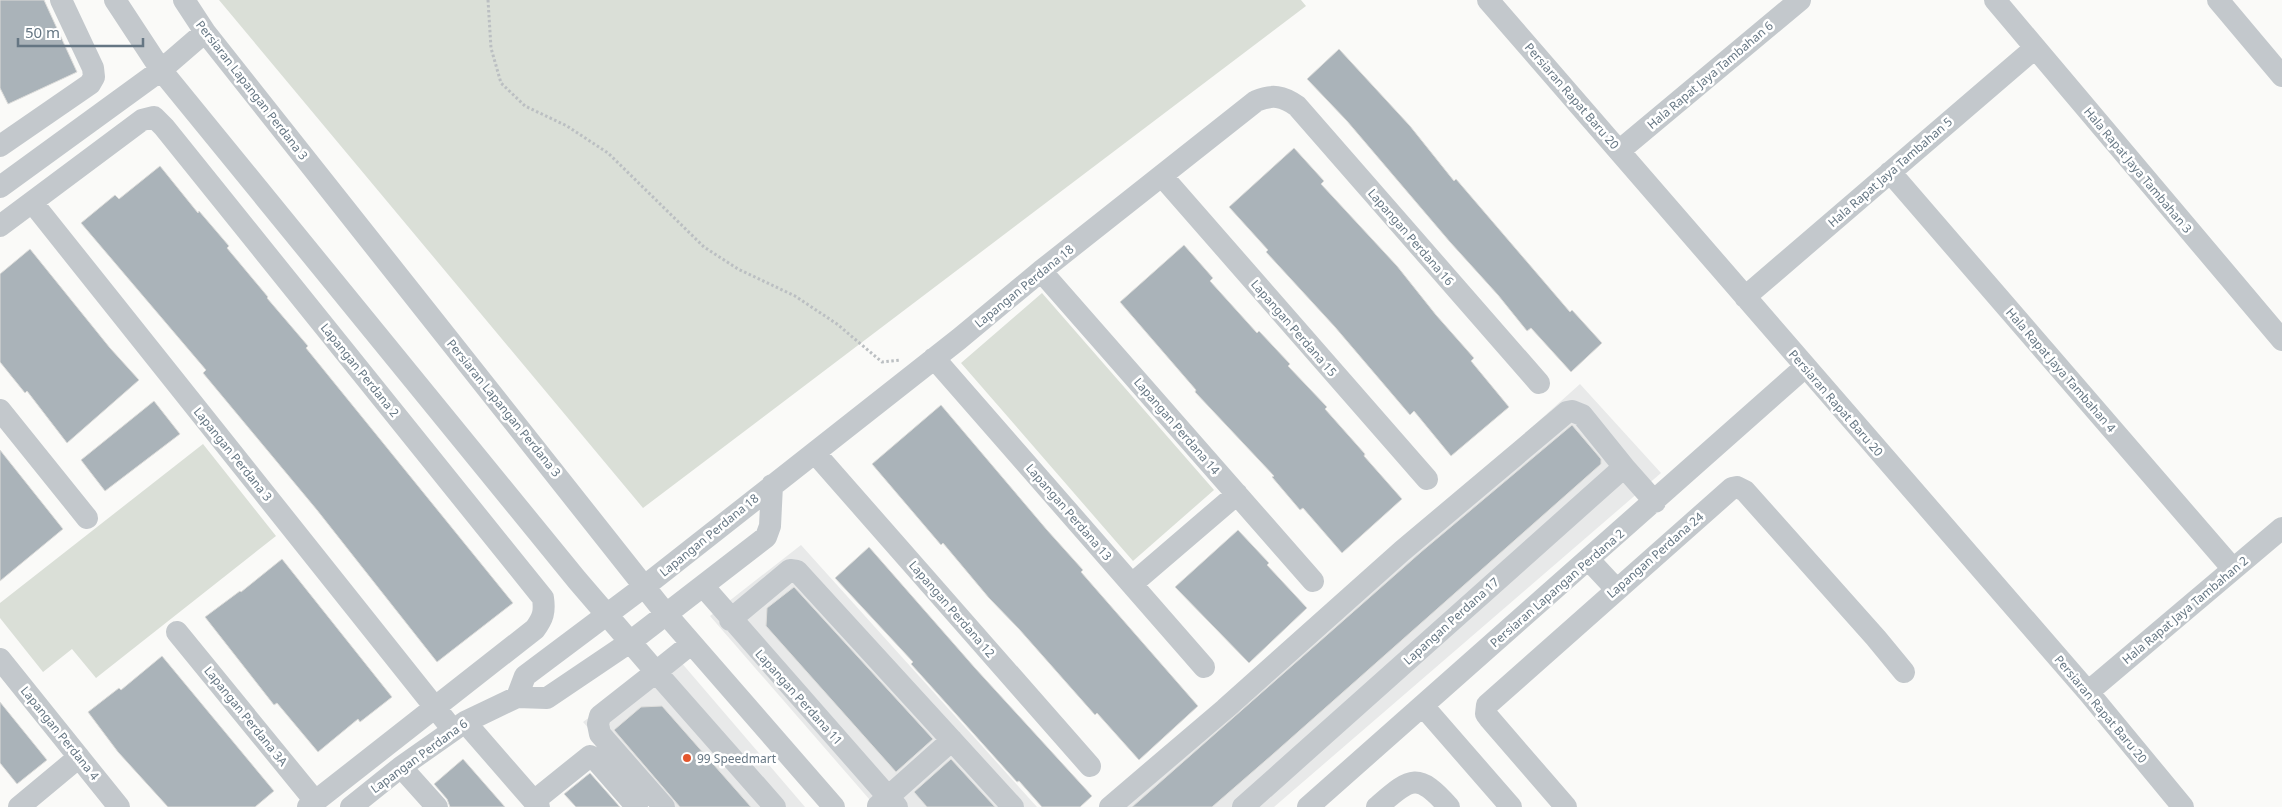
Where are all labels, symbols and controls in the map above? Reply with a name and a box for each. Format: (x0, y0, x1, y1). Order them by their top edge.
scale bar (18, 15, 142, 47)
street label: Persiaran Lapangan Perdana 3 (192, 17, 312, 163)
street label: Hala Rapat Jaya Tambahan 6 (1643, 17, 1777, 133)
text: 50 m (25, 22, 60, 42)
street label: Persiaran Rapat Baru 20 (1521, 39, 1623, 153)
street label: Hala Rapat Jaya Tambahan 3 (2080, 103, 2196, 237)
street label: Hala Rapat Jaya Tambahan 5 (1824, 113, 1956, 231)
street label: Lapangan Perdana 16 (1364, 185, 1458, 289)
street label: Lapangan Perdana 18 (971, 241, 1077, 331)
street label: Lapangan Perdana 15 (1247, 276, 1341, 380)
street label: Hala Rapat Jaya Tambahan 4 (2002, 304, 2120, 436)
street label: Lapangan Perdana 2 (317, 320, 403, 421)
street label: Persiaran Lapangan Perdana 3 (443, 336, 565, 481)
street label: Persiaran Rapat Baru 20 (1785, 346, 1887, 460)
street label: Lapangan Perdana 14 (1130, 374, 1224, 478)
street label: Lapangan Perdana 3 (190, 404, 276, 505)
street label: Lapangan Perdana 13 (1022, 460, 1116, 564)
street label: Lapangan Perdana 18 (656, 490, 762, 580)
street label: Lapangan Perdana 24 (1603, 508, 1707, 602)
street label: Persiaran Lapangan Perdana 2 (1486, 525, 1628, 651)
street label: Hala Rapat Jaya Tambahan 2 (2118, 552, 2252, 668)
street label: Lapangan Perdana 12 (905, 557, 999, 661)
street label: Lapangan Perdana 17 (1400, 573, 1503, 668)
street label: Lapangan Perdana 11 (752, 646, 846, 748)
street label: Persiaran Rapat Baru 20 (2051, 651, 2151, 767)
street label: Lapangan Perdana 3A (200, 663, 292, 770)
street label: Lapangan Perdana 4 (17, 683, 103, 784)
street label: Lapangan Perdana 6 (367, 715, 471, 797)
place label: 99 Speedmart (697, 750, 777, 767)
marker: 99 Speedmart (681, 752, 693, 764)

